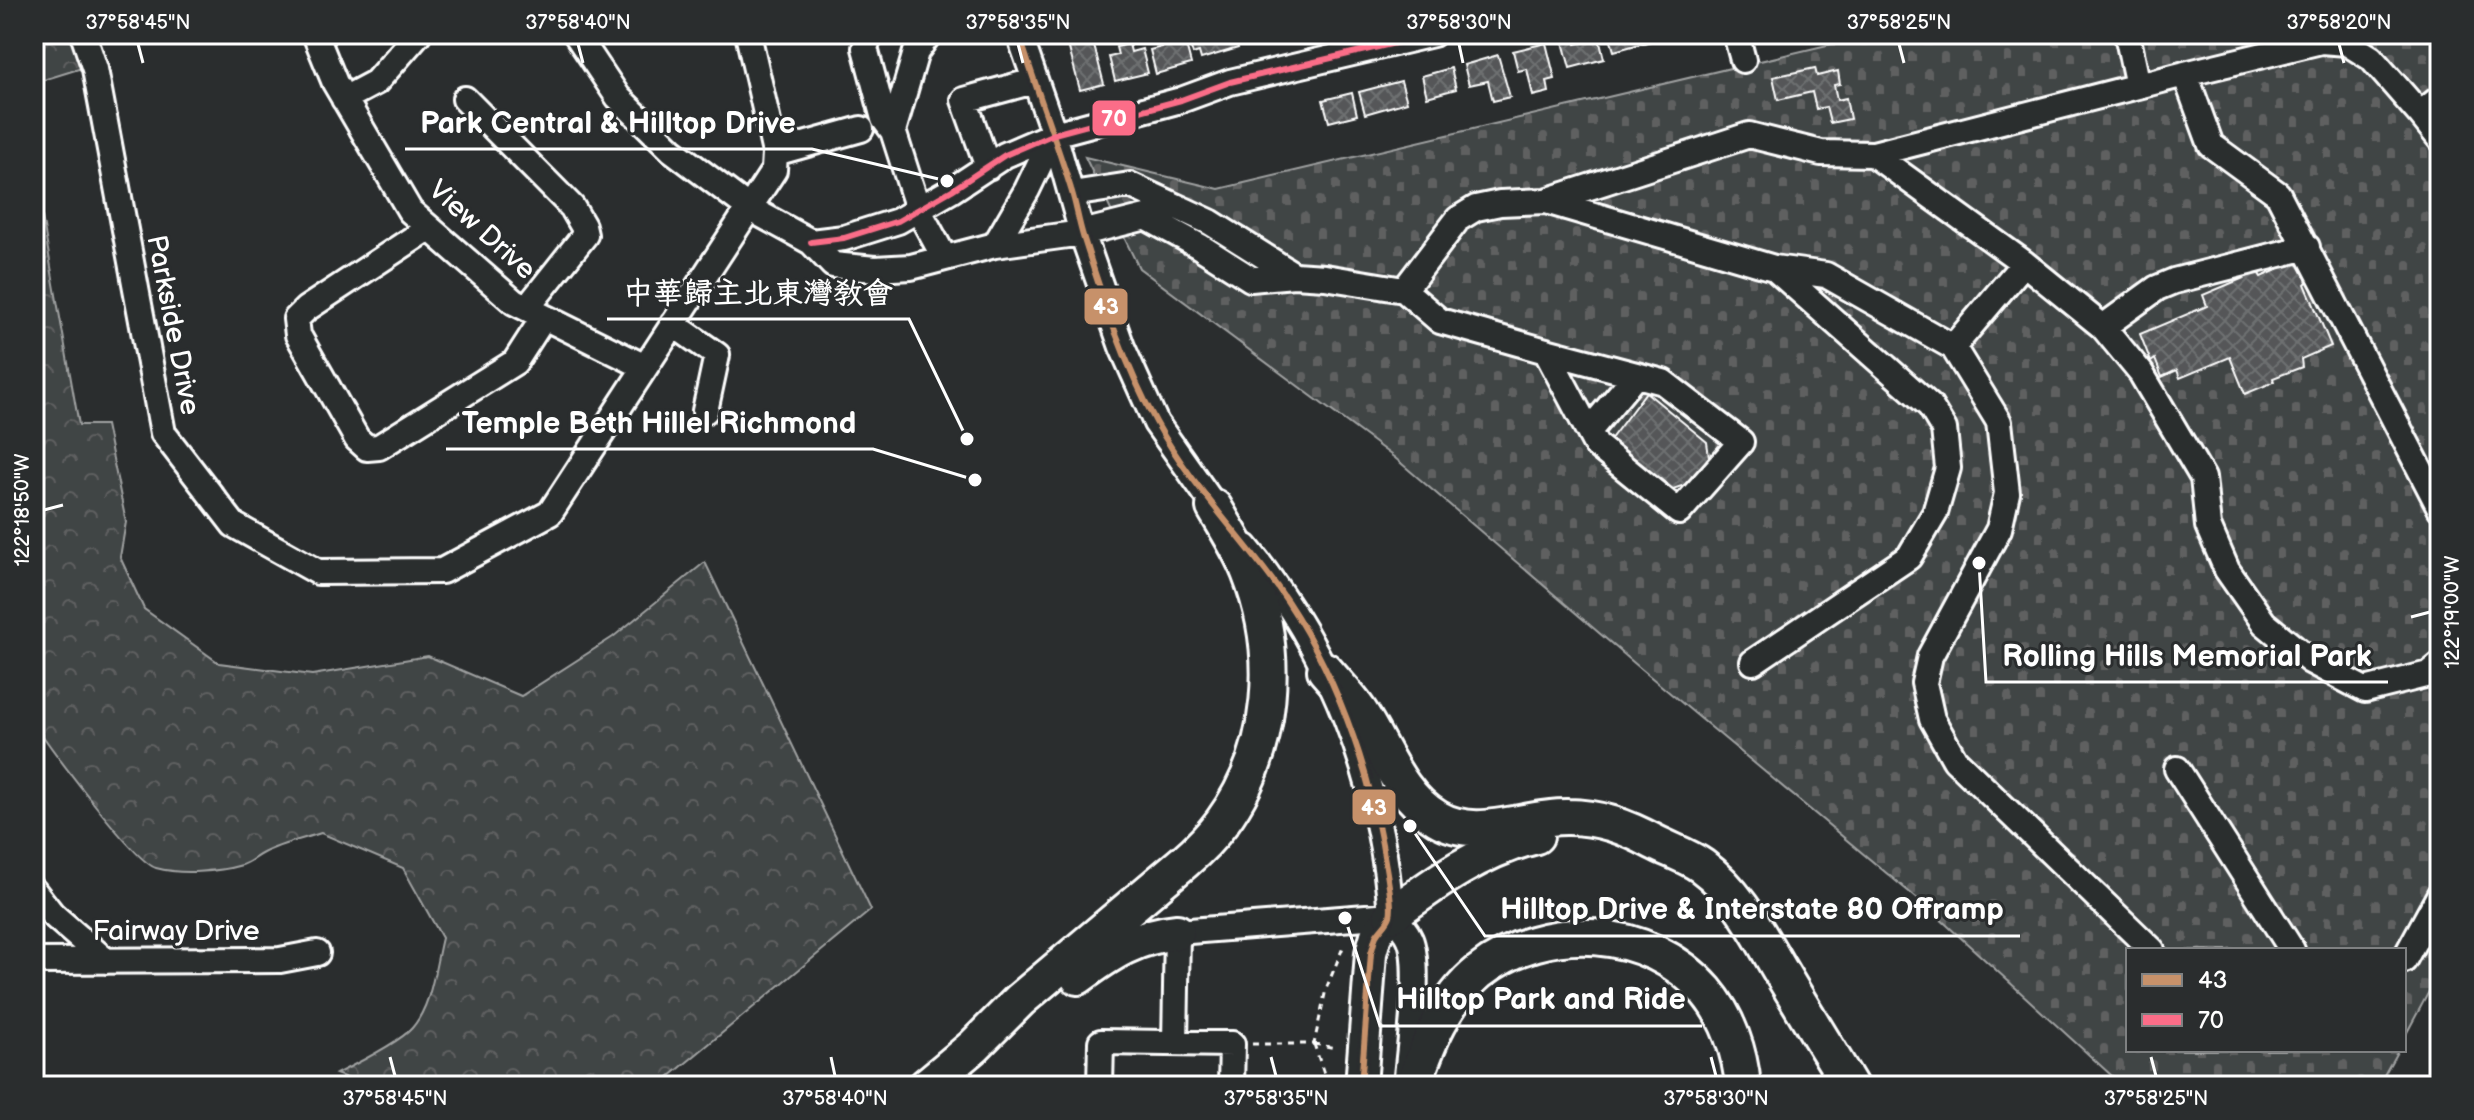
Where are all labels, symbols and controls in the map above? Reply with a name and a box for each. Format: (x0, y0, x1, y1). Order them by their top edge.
text: 37°58'45"N (85, 11, 191, 35)
text: 37°58'40"N (525, 11, 631, 35)
text: 37°58'35"N (965, 11, 1071, 35)
text: 37°58'30"N (1406, 11, 1512, 35)
text: 37°58'25"N (1847, 11, 1951, 35)
text: 37°58'20"N (2287, 11, 2392, 35)
callout: Park Central & Hilltop Drive (405, 95, 812, 149)
line badge: 70 (1091, 99, 1137, 137)
text: Park Central & Hilltop Drive (420, 106, 796, 142)
text: 70 (1101, 106, 1127, 133)
street label: View Drive (422, 173, 542, 287)
street label: Parkside Drive (139, 232, 207, 418)
callout: 中華歸主北東灣教會 (607, 265, 909, 319)
text: 中華歸主北東灣教會 (623, 276, 893, 312)
line badge: 43 (1083, 287, 1129, 326)
text: 43 (1093, 294, 1119, 321)
callout: Temple Beth Hillel Richmond (446, 395, 873, 449)
text: Temple Beth Hillel Richmond (462, 406, 856, 442)
text: 122°18'50"W (11, 454, 35, 566)
text: 122°19'00"W (2441, 556, 2465, 668)
callout: Rolling Hills Memorial Park (1986, 628, 2388, 682)
text: Rolling Hills Memorial Park (2002, 639, 2372, 675)
line badge: 43 (1351, 788, 1397, 826)
text: 43 (1361, 795, 1387, 822)
callout: Hilltop Drive & Interstate 80 Offramp (1485, 882, 2020, 936)
text: Hilltop Drive & Interstate 80 Offramp (1500, 892, 2004, 928)
street label: Fairway Drive (92, 915, 260, 948)
legend (2126, 948, 2406, 1052)
text: 43 (2198, 966, 2227, 995)
callout: Hilltop Park and Ride (1380, 972, 1702, 1026)
text: Hilltop Park and Ride (1396, 982, 1686, 1018)
text: 70 (2198, 1006, 2224, 1035)
text: 37°58'45"N (342, 1087, 448, 1111)
text: 37°58'40"N (782, 1087, 888, 1111)
text: 37°58'35"N (1223, 1087, 1329, 1111)
text: 37°58'30"N (1663, 1087, 1769, 1111)
text: 37°58'25"N (2104, 1087, 2208, 1111)

